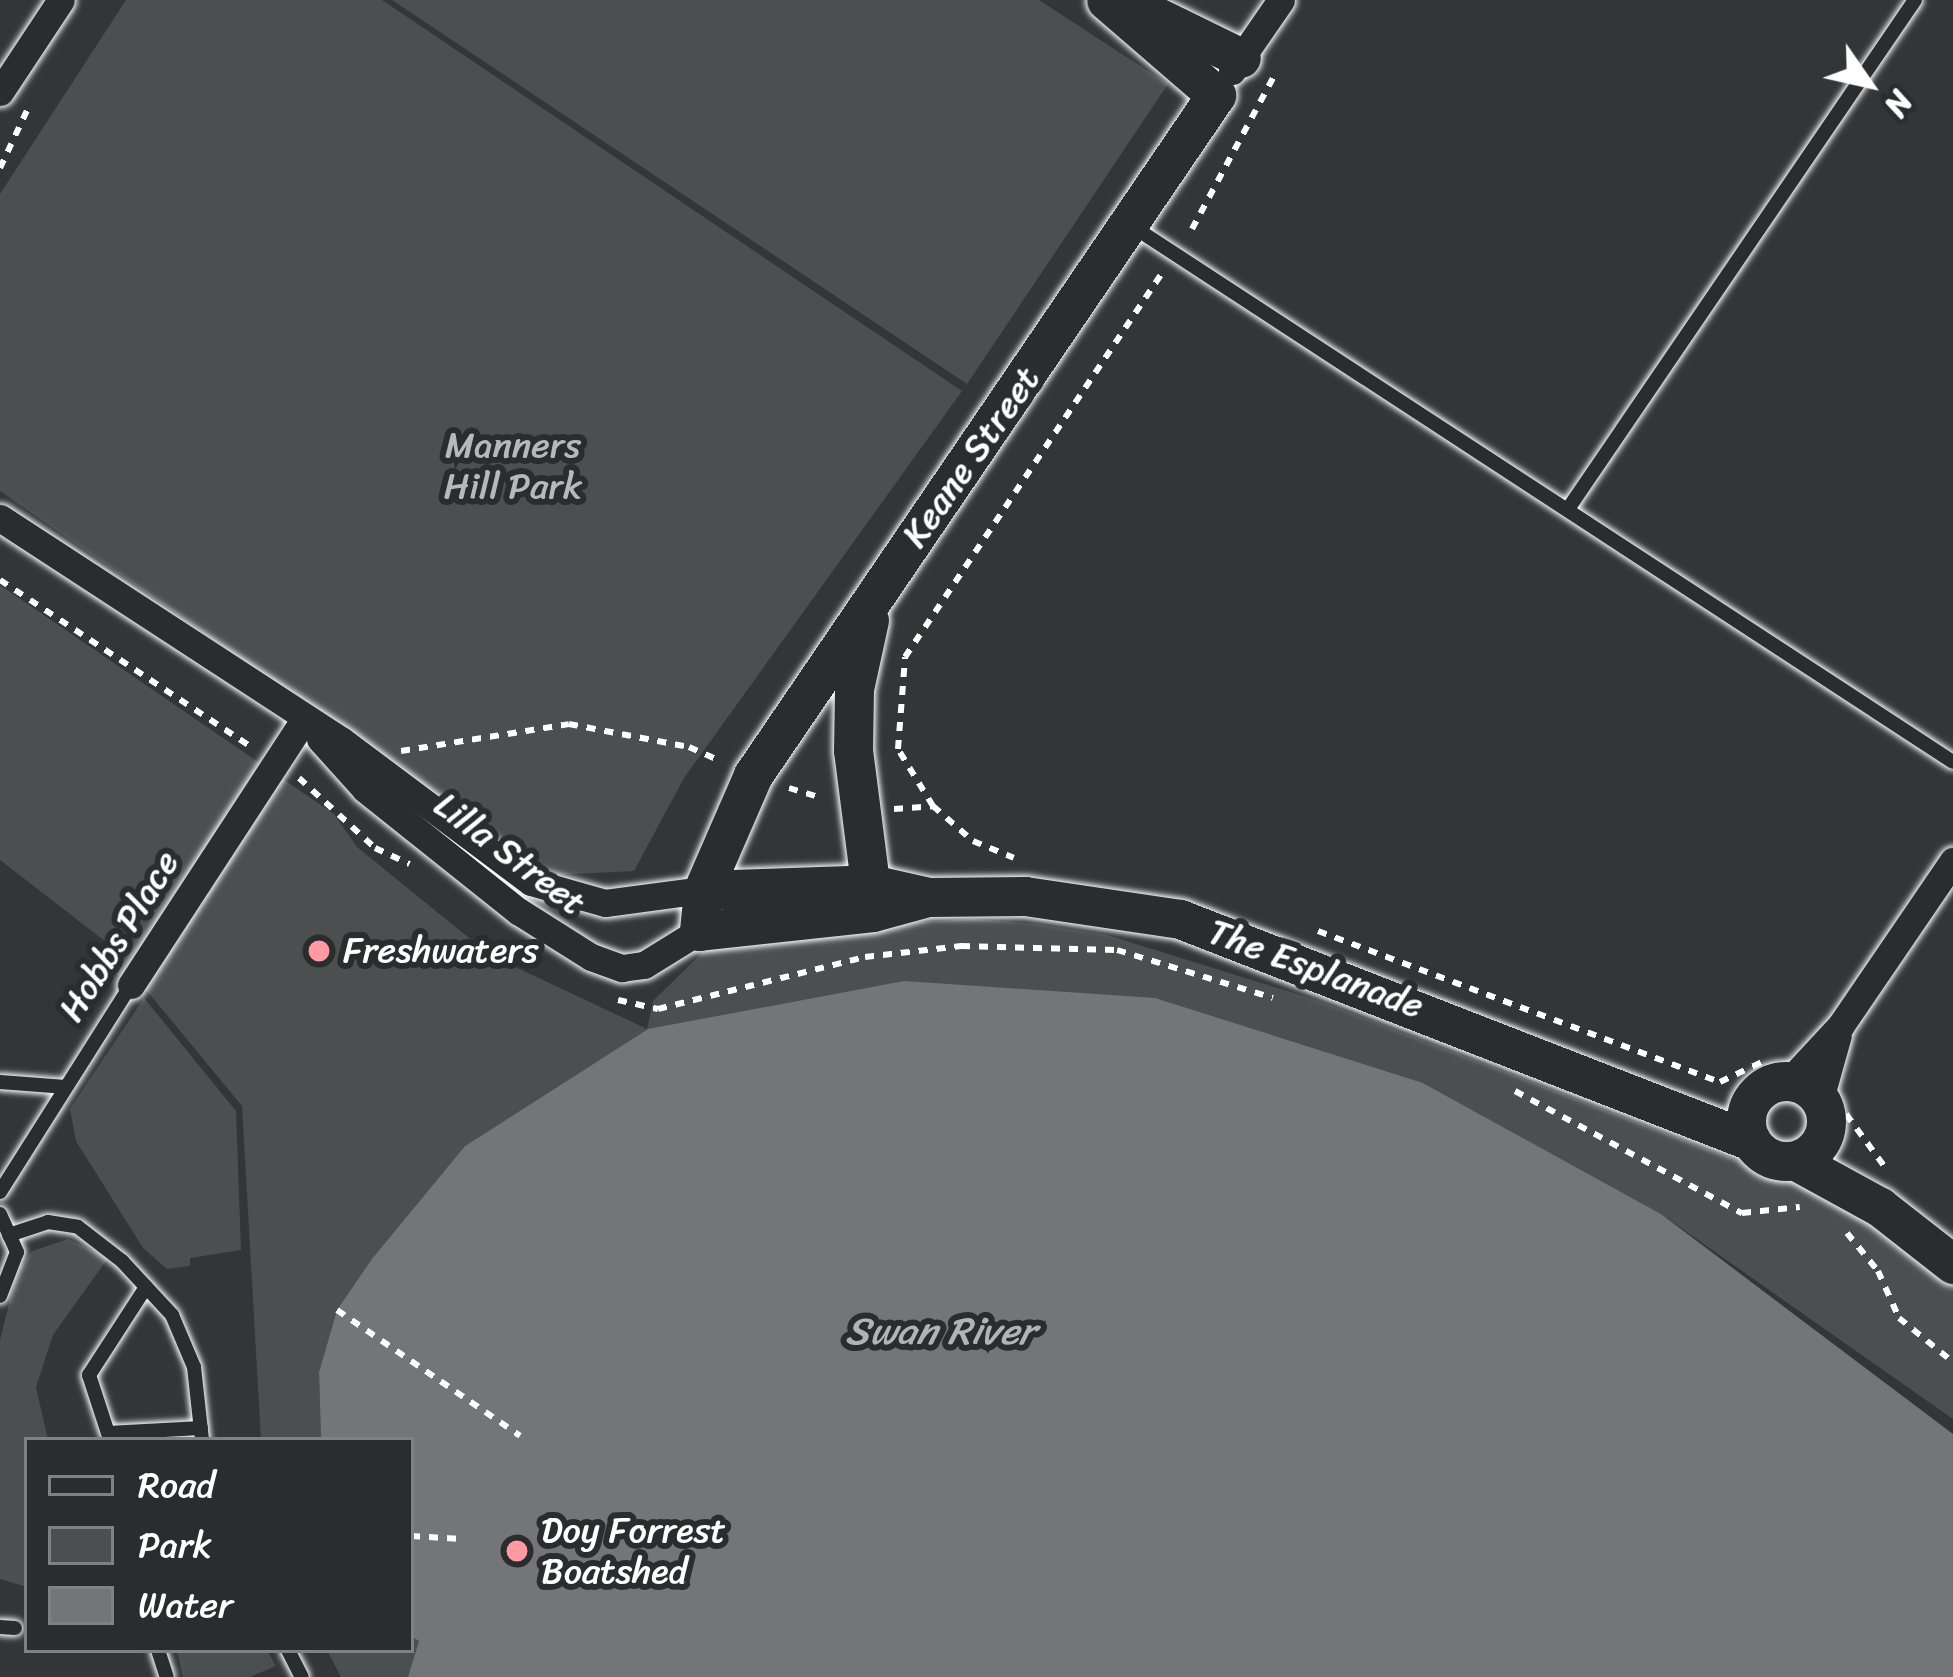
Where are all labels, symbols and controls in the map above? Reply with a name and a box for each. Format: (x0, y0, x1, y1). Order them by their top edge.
north arrow (1809, 24, 1929, 144)
text: N (1868, 78, 1929, 130)
street label: Keane Street (893, 359, 1049, 555)
park label: Manners Hill Park (443, 423, 583, 508)
street label: Lilla Street (425, 783, 595, 925)
street label: Hobbs Place (49, 842, 189, 1030)
street label: The Esplanade (1203, 910, 1429, 1028)
place label: Freshwaters (343, 929, 539, 973)
marker: Freshwaters (306, 938, 332, 964)
water label: Swan River (845, 1308, 1035, 1354)
legend (24, 1437, 414, 1653)
text: Road (138, 1453, 215, 1517)
place label: Doy Forrest Boatshed (541, 1508, 725, 1593)
text: Park (138, 1513, 212, 1577)
marker: Doy Forrest Boatshed (504, 1538, 530, 1564)
text: Water (138, 1573, 233, 1637)

